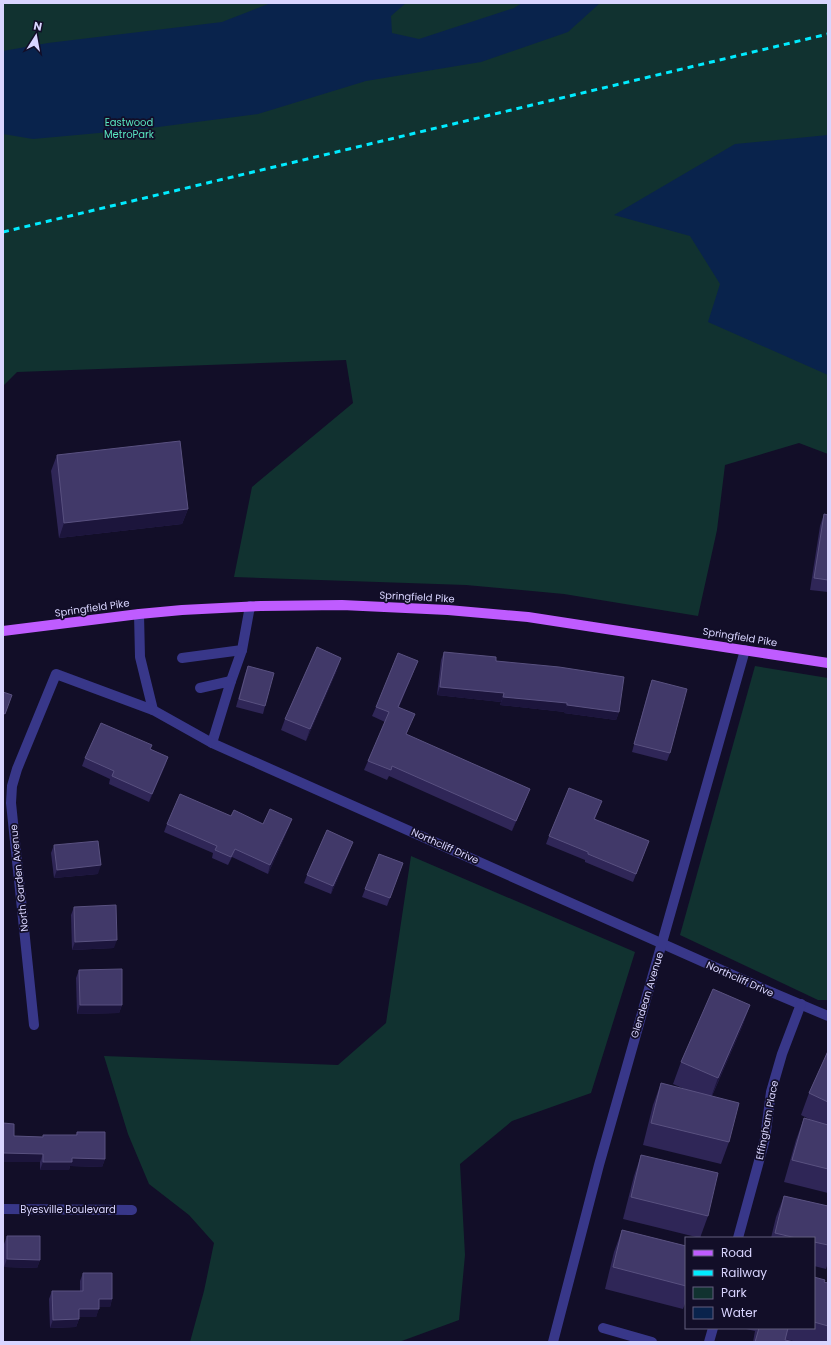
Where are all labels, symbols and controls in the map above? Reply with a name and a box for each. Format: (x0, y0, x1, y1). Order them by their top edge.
north arrow (16, 16, 56, 56)
text: N (32, 18, 43, 35)
park label: Eastwood MetroPark (104, 115, 155, 142)
street label: Springfield Pike (379, 588, 455, 606)
street label: Springfield Pike (54, 595, 130, 621)
street label: Springfield Pike (702, 624, 778, 650)
street label: North Garden Avenue (6, 824, 32, 932)
street label: Northcliff Drive (409, 824, 481, 868)
street label: Glendean Avenue (627, 950, 667, 1040)
street label: Northcliff Drive (704, 957, 776, 1001)
street label: Effingham Place (752, 1079, 782, 1161)
street label: Byesville Boulevard (20, 1202, 116, 1217)
legend (685, 1237, 815, 1329)
text: Road (721, 1244, 752, 1261)
text: Railway (721, 1264, 767, 1281)
text: Park (721, 1284, 748, 1301)
text: Water (721, 1304, 758, 1321)

